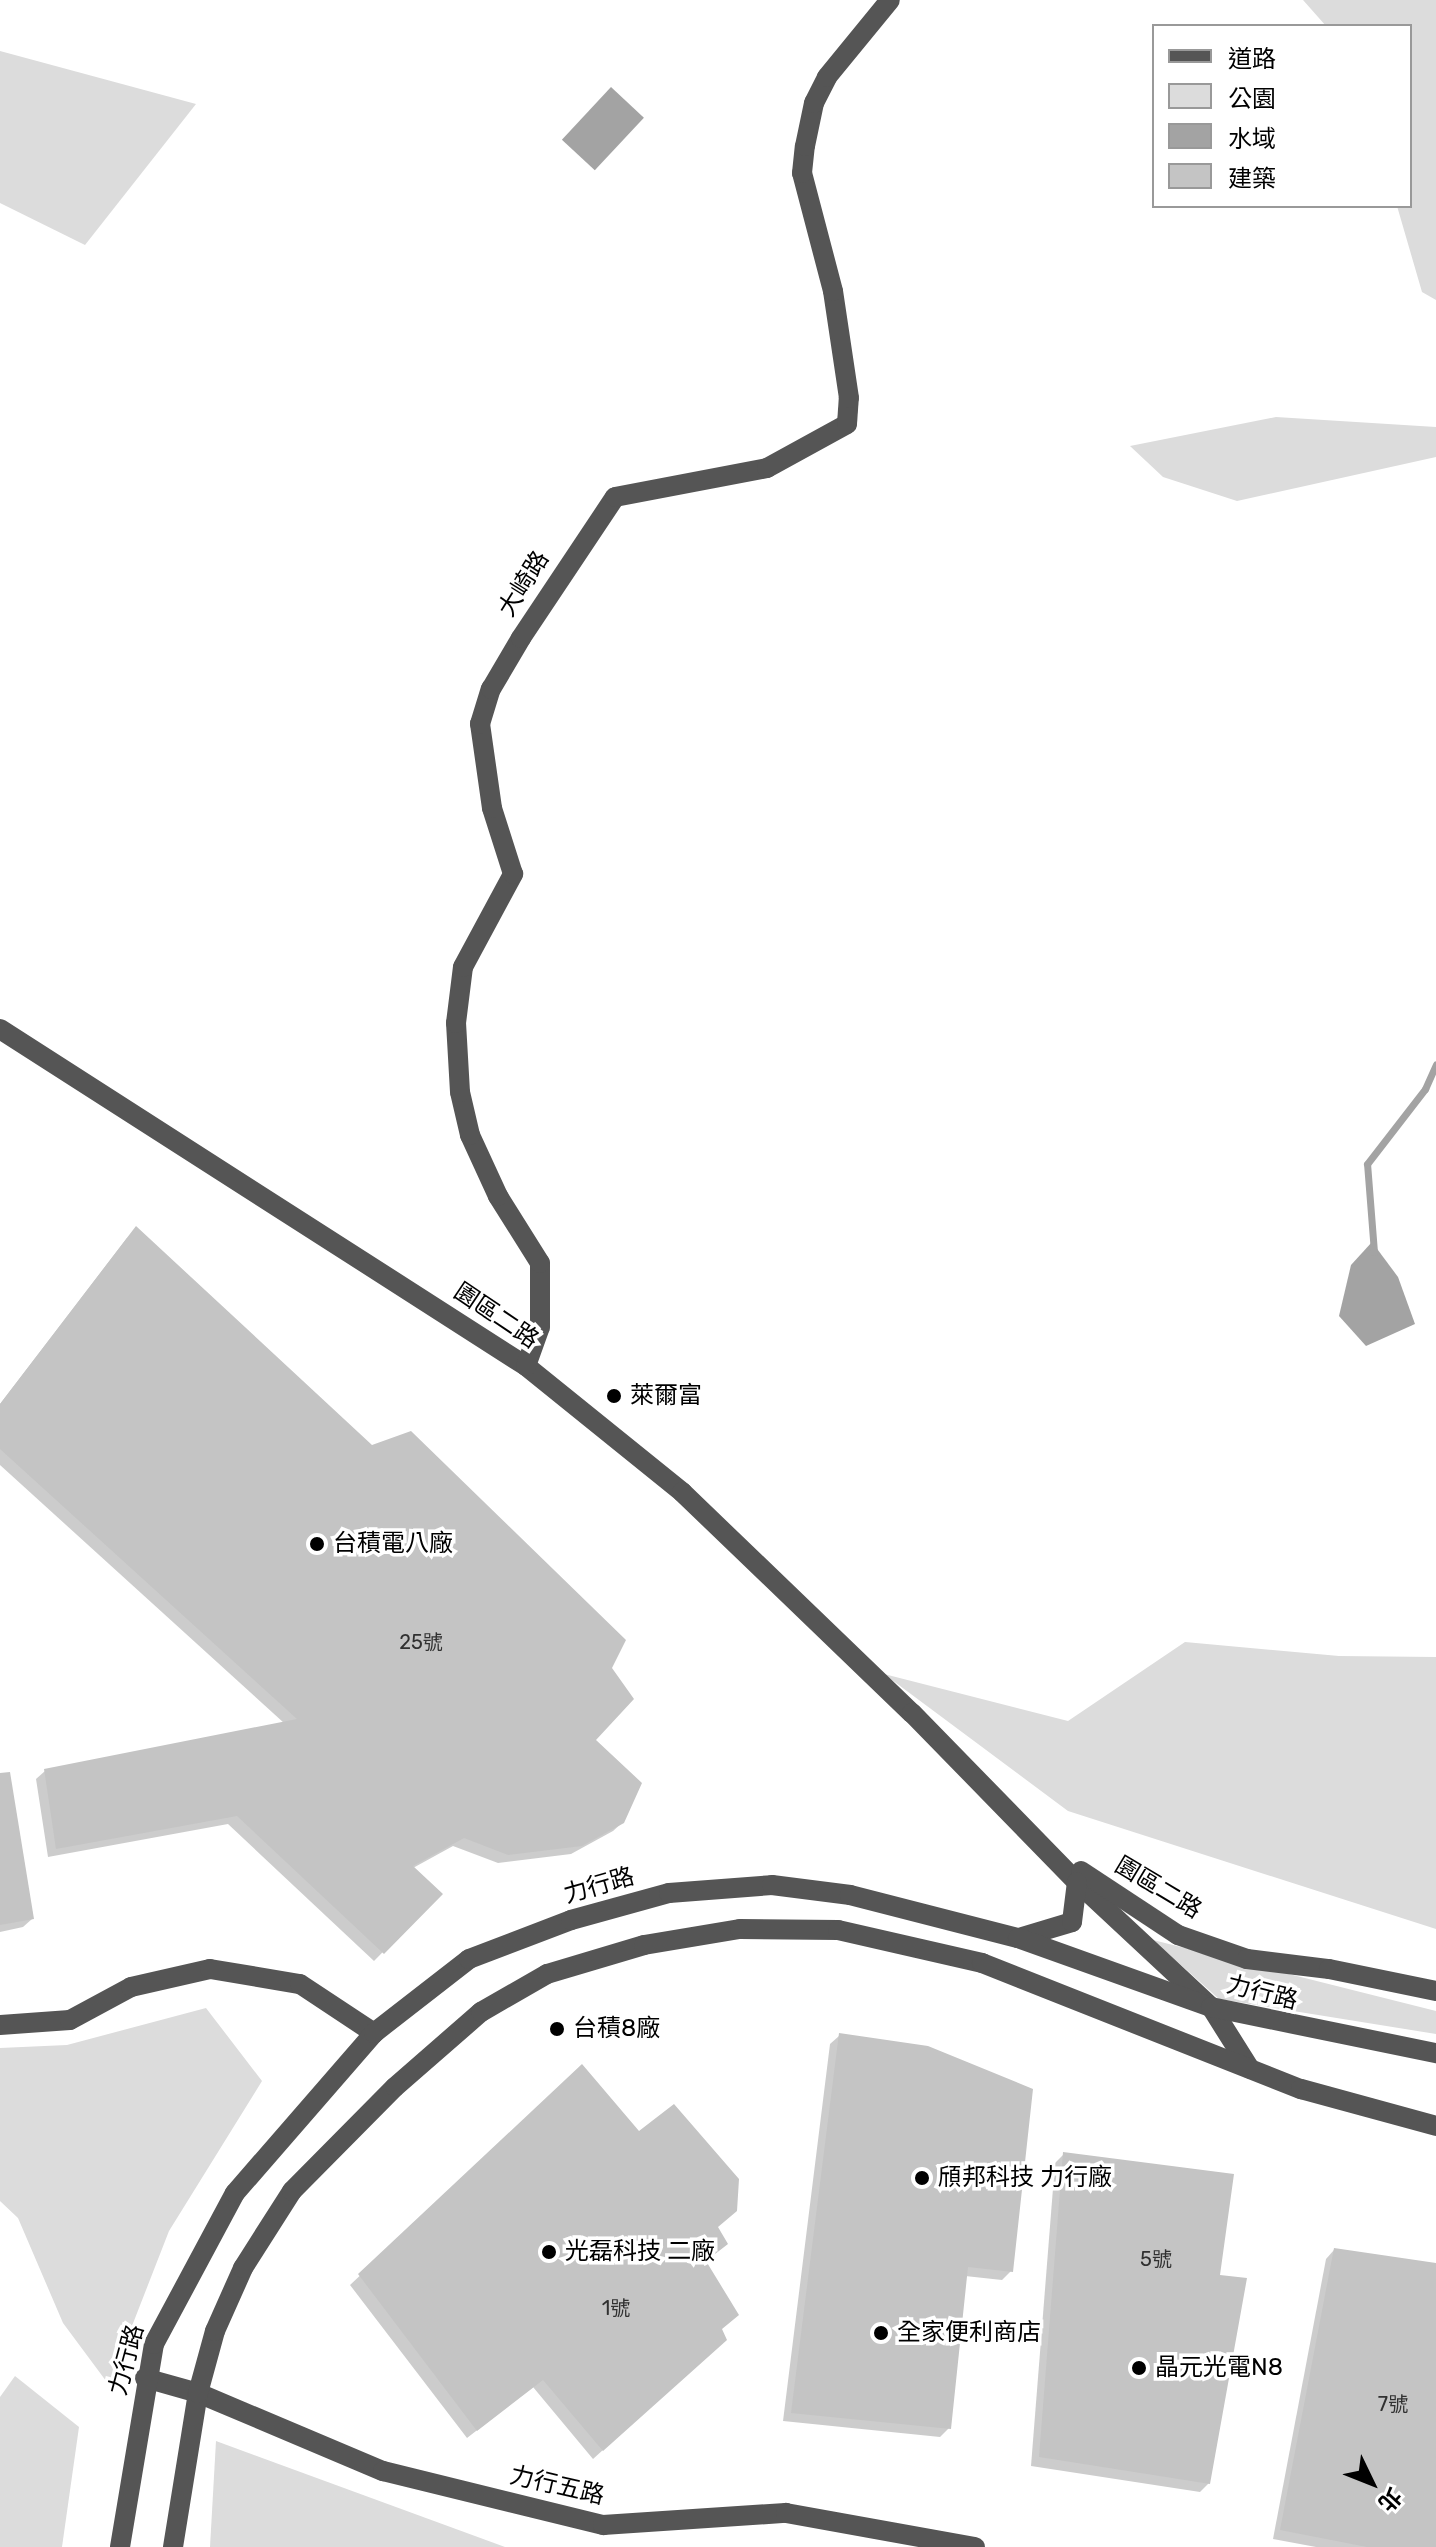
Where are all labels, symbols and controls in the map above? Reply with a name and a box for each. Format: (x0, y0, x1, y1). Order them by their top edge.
legend (1152, 24, 1412, 208)
text: 道路 (1228, 45, 1276, 73)
text: 公園 (1228, 85, 1276, 113)
text: 水域 (1228, 125, 1276, 153)
text: 建築 (1228, 165, 1276, 193)
street label: 大崎路 (493, 546, 555, 622)
street label: 園區二路 (448, 1277, 544, 1355)
place label: 萊爾富 (630, 1382, 702, 1410)
marker: 萊爾富 (605, 1387, 623, 1405)
place label: 台積電八廠 (333, 1530, 453, 1558)
marker: 台積電八廠 (308, 1535, 326, 1553)
house number: 25號 (399, 1630, 443, 1654)
street label: 園區二路 (1109, 1851, 1207, 1925)
street label: 力行路 (560, 1862, 638, 1910)
street label: 力行路 (1224, 1970, 1300, 2016)
place label: 台積8廠 (573, 2015, 660, 2043)
marker: 台積8廠 (548, 2020, 566, 2038)
place label: 頎邦科技 力行廠 (938, 2164, 1112, 2192)
marker: 頎邦科技 力行廠 (913, 2169, 931, 2187)
place label: 光磊科技 二廠 (565, 2238, 715, 2266)
marker: 光磊科技 二廠 (540, 2243, 558, 2261)
house number: 5號 (1140, 2247, 1172, 2271)
house number: 1號 (602, 2296, 630, 2320)
place label: 全家便利商店 (897, 2319, 1041, 2347)
street label: 力行路 (104, 2321, 150, 2399)
marker: 全家便利商店 (872, 2324, 890, 2342)
place label: 晶元光電N8 (1155, 2354, 1283, 2382)
marker: 晶元光電N8 (1130, 2359, 1148, 2377)
house number: 7號 (1378, 2392, 1408, 2416)
north arrow (1332, 2443, 1412, 2523)
street label: 力行五路 (507, 2461, 607, 2511)
text: 北 (1373, 2482, 1407, 2517)

